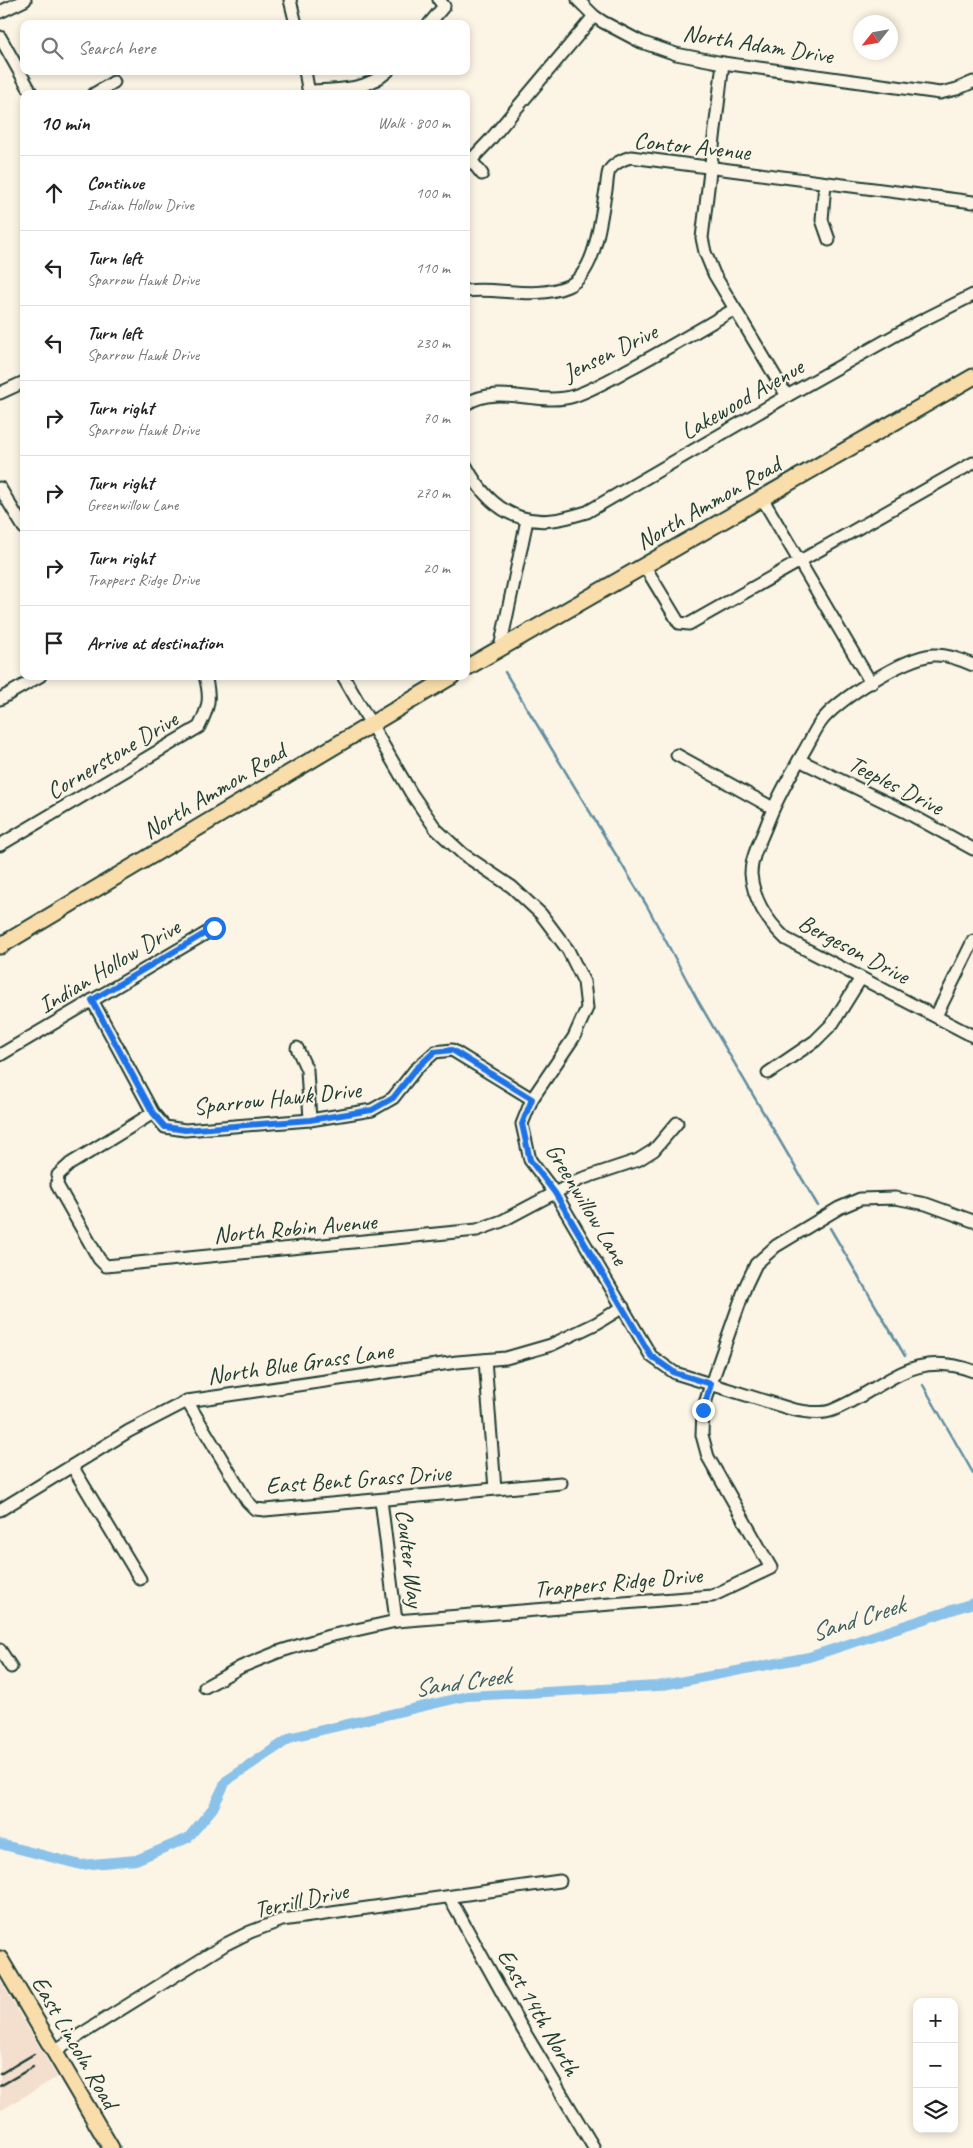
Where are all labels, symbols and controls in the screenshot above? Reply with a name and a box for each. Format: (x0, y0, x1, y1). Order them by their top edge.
north arrow (853, 15, 898, 60)
street label: North Adam Drive (681, 17, 837, 71)
search box (20, 20, 470, 75)
icon: search (38, 34, 66, 62)
text: Search here (78, 36, 155, 60)
text: 10 min (40, 110, 90, 136)
text: Walk · 800 m (378, 113, 450, 133)
street label: Contor Avenue (632, 125, 754, 167)
text: Continue (87, 171, 144, 195)
icon: ahead (40, 179, 68, 207)
text: 100 m (416, 183, 450, 203)
text: Indian Hollow Drive (87, 195, 194, 215)
text: Turn left (87, 246, 142, 270)
icon: left (40, 254, 68, 282)
text: 110 m (416, 258, 450, 278)
text: Sparrow Hawk Drive (87, 270, 199, 290)
street label: Jensen Drive (557, 315, 664, 388)
text: Turn left (87, 321, 142, 345)
icon: left (40, 329, 68, 357)
text: 230 m (416, 333, 450, 353)
text: Sparrow Hawk Drive (87, 345, 199, 365)
street label: Lakewood Avenue (675, 351, 811, 446)
text: Turn right (87, 396, 154, 420)
icon: right (40, 404, 68, 432)
text: 70 m (423, 408, 450, 428)
text: Sparrow Hawk Drive (87, 420, 199, 440)
street label: North Ammon Road (630, 448, 789, 556)
text: Turn right (87, 471, 154, 495)
icon: right (40, 479, 68, 507)
text: 270 m (416, 483, 450, 503)
text: Greenwillow Lane (87, 495, 178, 515)
text: Turn right (87, 546, 154, 570)
icon: right (40, 554, 68, 582)
text: 20 m (423, 558, 450, 578)
text: Trappers Ridge Drive (87, 570, 199, 590)
icon: arrive (40, 629, 68, 657)
text: Arrive at destination (87, 631, 223, 655)
street label: Cornerstone Drive (41, 703, 185, 806)
street label: North Ammon Road (137, 735, 294, 846)
street label: Teeples Drive (844, 748, 950, 823)
street label: Bergeson Drive (793, 907, 917, 992)
street label: Indian Hollow Drive (33, 911, 187, 1020)
route start (203, 917, 226, 940)
street label: Sparrow Hawk Drive (192, 1074, 364, 1122)
street label: Greenwillow Lane (539, 1138, 636, 1272)
street label: North Robin Avenue (212, 1206, 380, 1250)
street label: North Blue Grass Lane (205, 1335, 397, 1391)
route end (692, 1399, 715, 1422)
street label: East Bent Grass Drive (265, 1457, 454, 1500)
street label: Coulter Way (389, 1507, 431, 1610)
street label: Trappers Ridge Drive (533, 1560, 705, 1604)
water label: Sand Creek (807, 1587, 913, 1649)
water label: Sand Creek (412, 1659, 517, 1705)
street label: Terrill Drive (251, 1875, 353, 1925)
street label: East 14th North (491, 1943, 588, 2082)
street label: East Lincoln Road (25, 1970, 127, 2117)
map controls (913, 1998, 958, 2133)
button: + (913, 1998, 958, 2043)
button: − (913, 2043, 958, 2088)
button: layers (913, 2088, 958, 2133)

